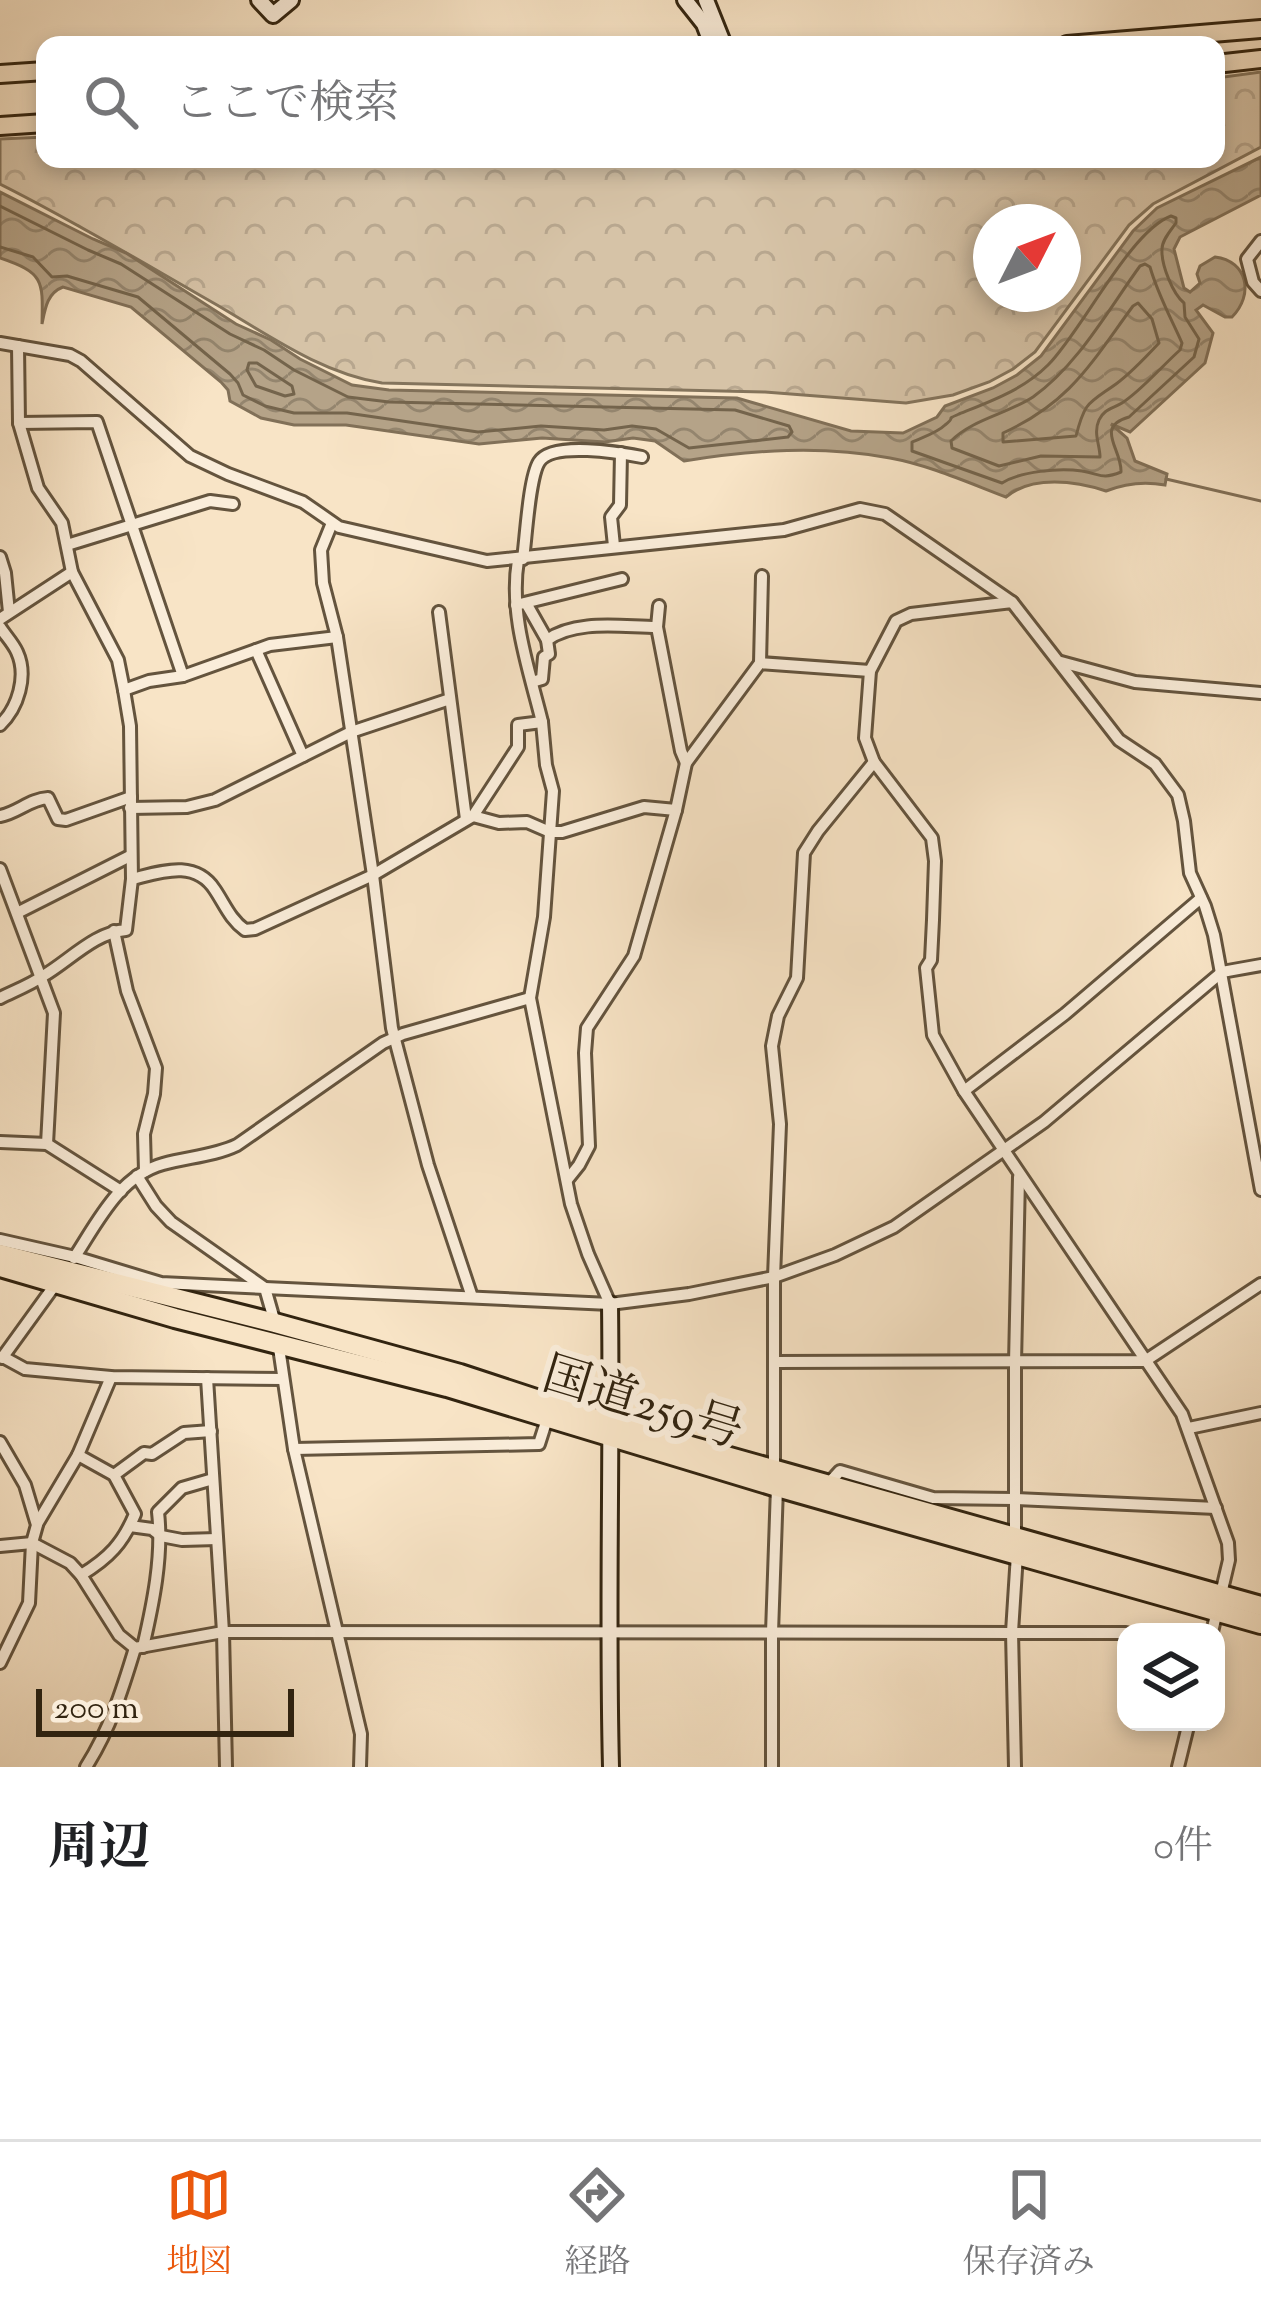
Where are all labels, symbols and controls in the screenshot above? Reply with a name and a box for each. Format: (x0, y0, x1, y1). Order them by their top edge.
search box (36, 36, 1225, 168)
icon: search (78, 69, 144, 135)
text: ここで検索 (174, 74, 399, 139)
north arrow (973, 204, 1081, 312)
street label: 国道259号 (533, 1343, 751, 1469)
map controls (1117, 1623, 1225, 1731)
button: layers (1117, 1623, 1225, 1731)
scale bar (36, 1683, 294, 1736)
text: 200 m (54, 1686, 139, 1734)
text: 周辺 (48, 1814, 150, 1887)
text: 0件 (1153, 1821, 1213, 1877)
tab: 地図 (166, 2162, 232, 2288)
tab: 経路 (564, 2162, 630, 2288)
tab: 保存済み (963, 2162, 1095, 2288)

